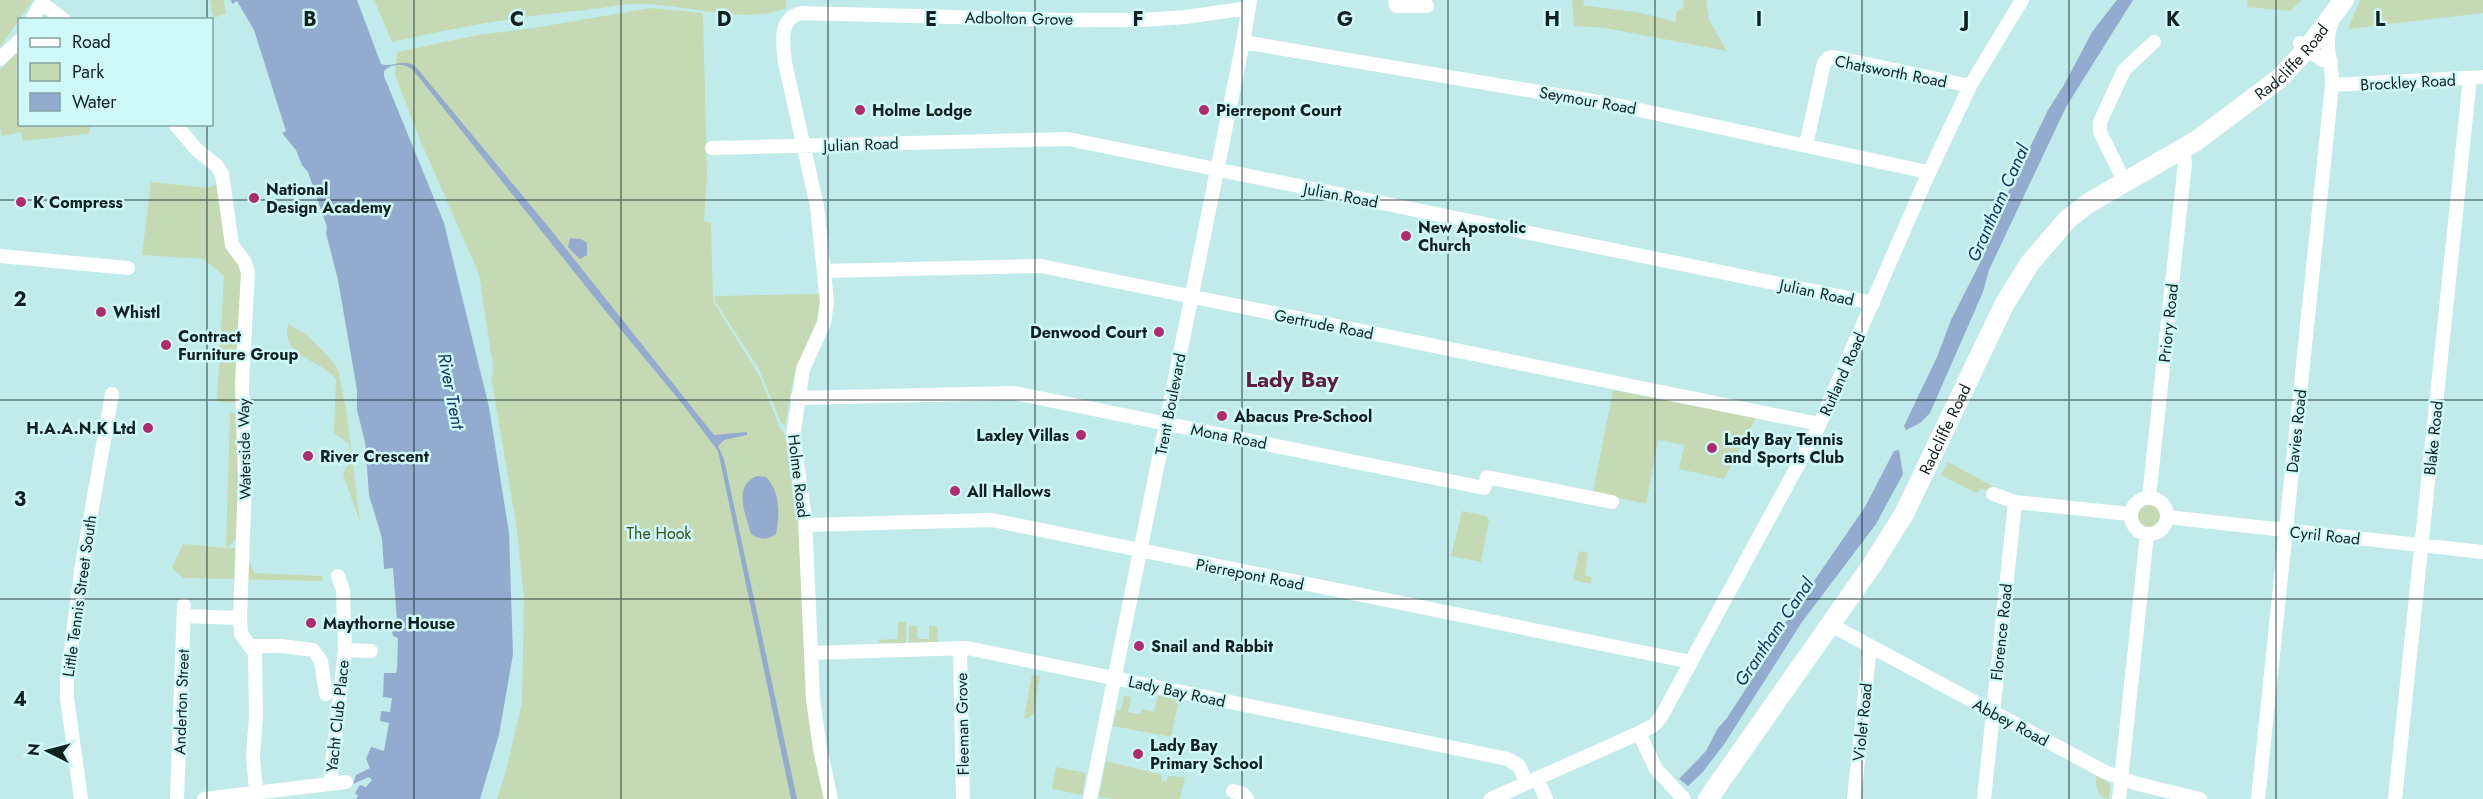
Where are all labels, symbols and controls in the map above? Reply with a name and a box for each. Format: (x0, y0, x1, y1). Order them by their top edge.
text: B (303, 5, 317, 34)
text: C (510, 5, 524, 34)
text: D (717, 5, 731, 34)
text: E (925, 5, 937, 34)
text: F (1132, 5, 1144, 34)
text: G (1337, 5, 1353, 34)
text: H (1544, 5, 1560, 34)
text: I (1756, 5, 1762, 34)
text: J (1959, 5, 1969, 34)
text: K (2166, 5, 2180, 34)
text: L (2375, 5, 2386, 34)
street label: Adbolton Grove (965, 6, 1073, 31)
legend (18, 18, 213, 126)
street label: Radcliffe Road (2250, 19, 2334, 105)
text: Road (72, 29, 111, 55)
street label: Chatsworth Road (1833, 49, 1949, 94)
text: Park (72, 59, 104, 85)
street label: Brockley Road (2360, 69, 2456, 96)
street label: Seymour Road (1538, 81, 1638, 120)
text: Water (72, 89, 117, 115)
place label: Holme Lodge (872, 99, 972, 122)
place label: Pierrepont Court (1216, 99, 1342, 122)
marker: Holme Lodge (853, 103, 867, 117)
marker: Pierrepont Court (1197, 103, 1211, 117)
street label: Julian Road (821, 132, 899, 157)
water label: Grantham Canal (1960, 139, 2036, 266)
street label: Julian Road (1300, 177, 1380, 214)
place label: National Design Academy (266, 178, 392, 219)
place label: K Compress (33, 191, 123, 214)
marker: National Design Academy (247, 191, 261, 205)
marker: K Compress (14, 195, 28, 209)
place label: New Apostolic Church (1418, 216, 1526, 257)
marker: New Apostolic Church (1399, 229, 1413, 243)
street label: Julian Road (1776, 273, 1856, 312)
street label: Priory Road (2153, 282, 2184, 364)
text: 2 (13, 285, 27, 314)
place label: Whistl (113, 301, 160, 324)
street label: Gertrude Road (1272, 304, 1375, 345)
marker: Whistl (94, 305, 108, 319)
place label: Denwood Court (1030, 321, 1148, 344)
place label: Contract Furniture Group (178, 325, 299, 366)
marker: Denwood Court (1152, 325, 1166, 339)
street label: Rutland Road (1814, 329, 1871, 420)
marker: Contract Furniture Group (159, 338, 173, 352)
water label: River Trent (431, 351, 471, 433)
street label: Trent Boulevard (1149, 351, 1192, 457)
district label: Lady Bay (1246, 363, 1339, 395)
street label: Radcliffe Road (1914, 380, 1977, 479)
street label: Davies Road (2281, 388, 2312, 474)
street label: Waterside Way (232, 397, 257, 500)
street label: Blake Road (2418, 400, 2449, 476)
place label: Abacus Pre-School (1233, 405, 1372, 428)
marker: Abacus Pre-School (1215, 409, 1229, 423)
place label: H.A.A.N.K Ltd (26, 417, 136, 440)
street label: Mona Road (1189, 418, 1269, 455)
marker: H.A.A.N.K Ltd (141, 421, 155, 435)
place label: Laxley Villas (976, 424, 1069, 447)
marker: Laxley Villas (1074, 428, 1088, 442)
place label: Lady Bay Tennis and Sports Club (1724, 428, 1844, 469)
street label: Holme Road (782, 433, 815, 519)
marker: Lady Bay Tennis and Sports Club (1705, 441, 1719, 455)
place label: River Crescent (320, 445, 430, 468)
marker: River Crescent (301, 449, 315, 463)
place label: All Hallows (966, 480, 1051, 503)
marker: All Hallows (948, 484, 962, 498)
text: 3 (14, 485, 26, 514)
street label: Little Tennis Street South (57, 514, 102, 678)
street label: Cyril Road (2289, 520, 2361, 551)
park label: The Hook (627, 522, 692, 545)
street label: Pierrepont Road (1194, 553, 1306, 596)
water label: Grantham Canal (1728, 572, 1821, 692)
street label: Florence Road (1985, 582, 2018, 682)
place label: Maythorne House (323, 612, 455, 635)
marker: Maythorne House (304, 616, 318, 630)
place label: Snail and Rabbit (1151, 635, 1274, 658)
marker: Snail and Rabbit (1132, 639, 1146, 653)
street label: Anderton Street (168, 649, 195, 755)
street label: Yacht Club Place (320, 659, 355, 773)
street label: Lady Bay Road (1126, 670, 1228, 713)
street label: Fleeman Grove (950, 672, 975, 776)
street label: Violet Road (1847, 682, 1878, 762)
text: 4 (13, 685, 27, 714)
street label: Abbey Road (1969, 693, 2053, 752)
north arrow (18, 721, 78, 781)
place label: Lady Bay Primary School (1150, 734, 1263, 775)
text: N (21, 742, 46, 757)
marker: Lady Bay Primary School (1131, 747, 1145, 761)

